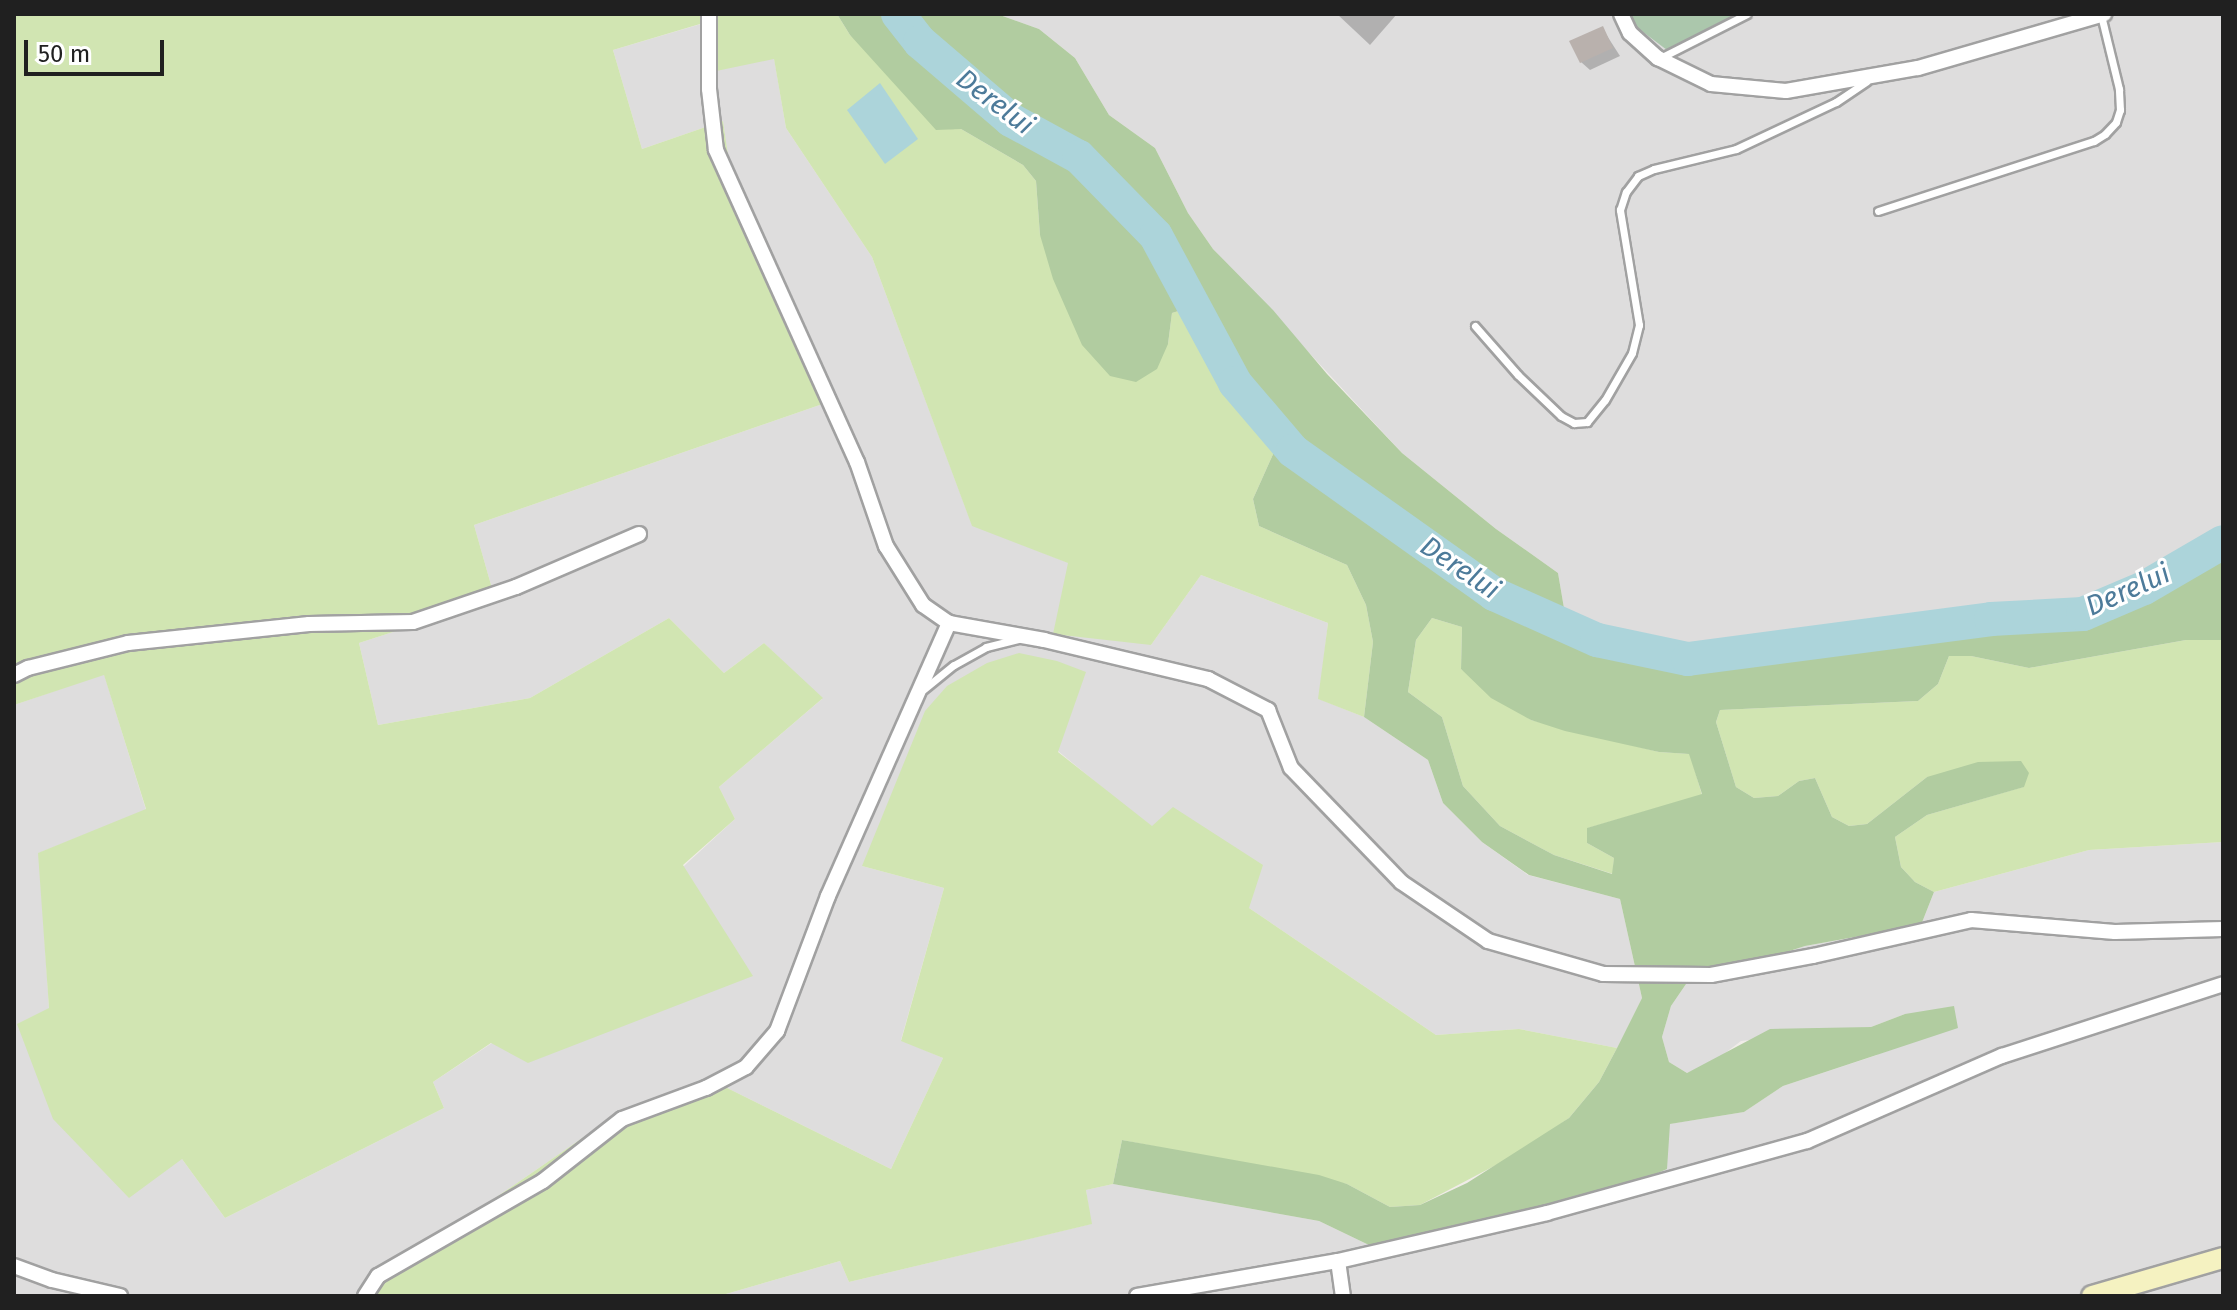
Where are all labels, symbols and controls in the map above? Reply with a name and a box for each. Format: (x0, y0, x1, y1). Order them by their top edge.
scale bar (28, 24, 168, 74)
text: 50 m (38, 40, 90, 68)
water label: Derelui (949, 62, 1041, 142)
water label: Derelui (1414, 529, 1506, 607)
water label: Derelui (2081, 557, 2175, 623)

